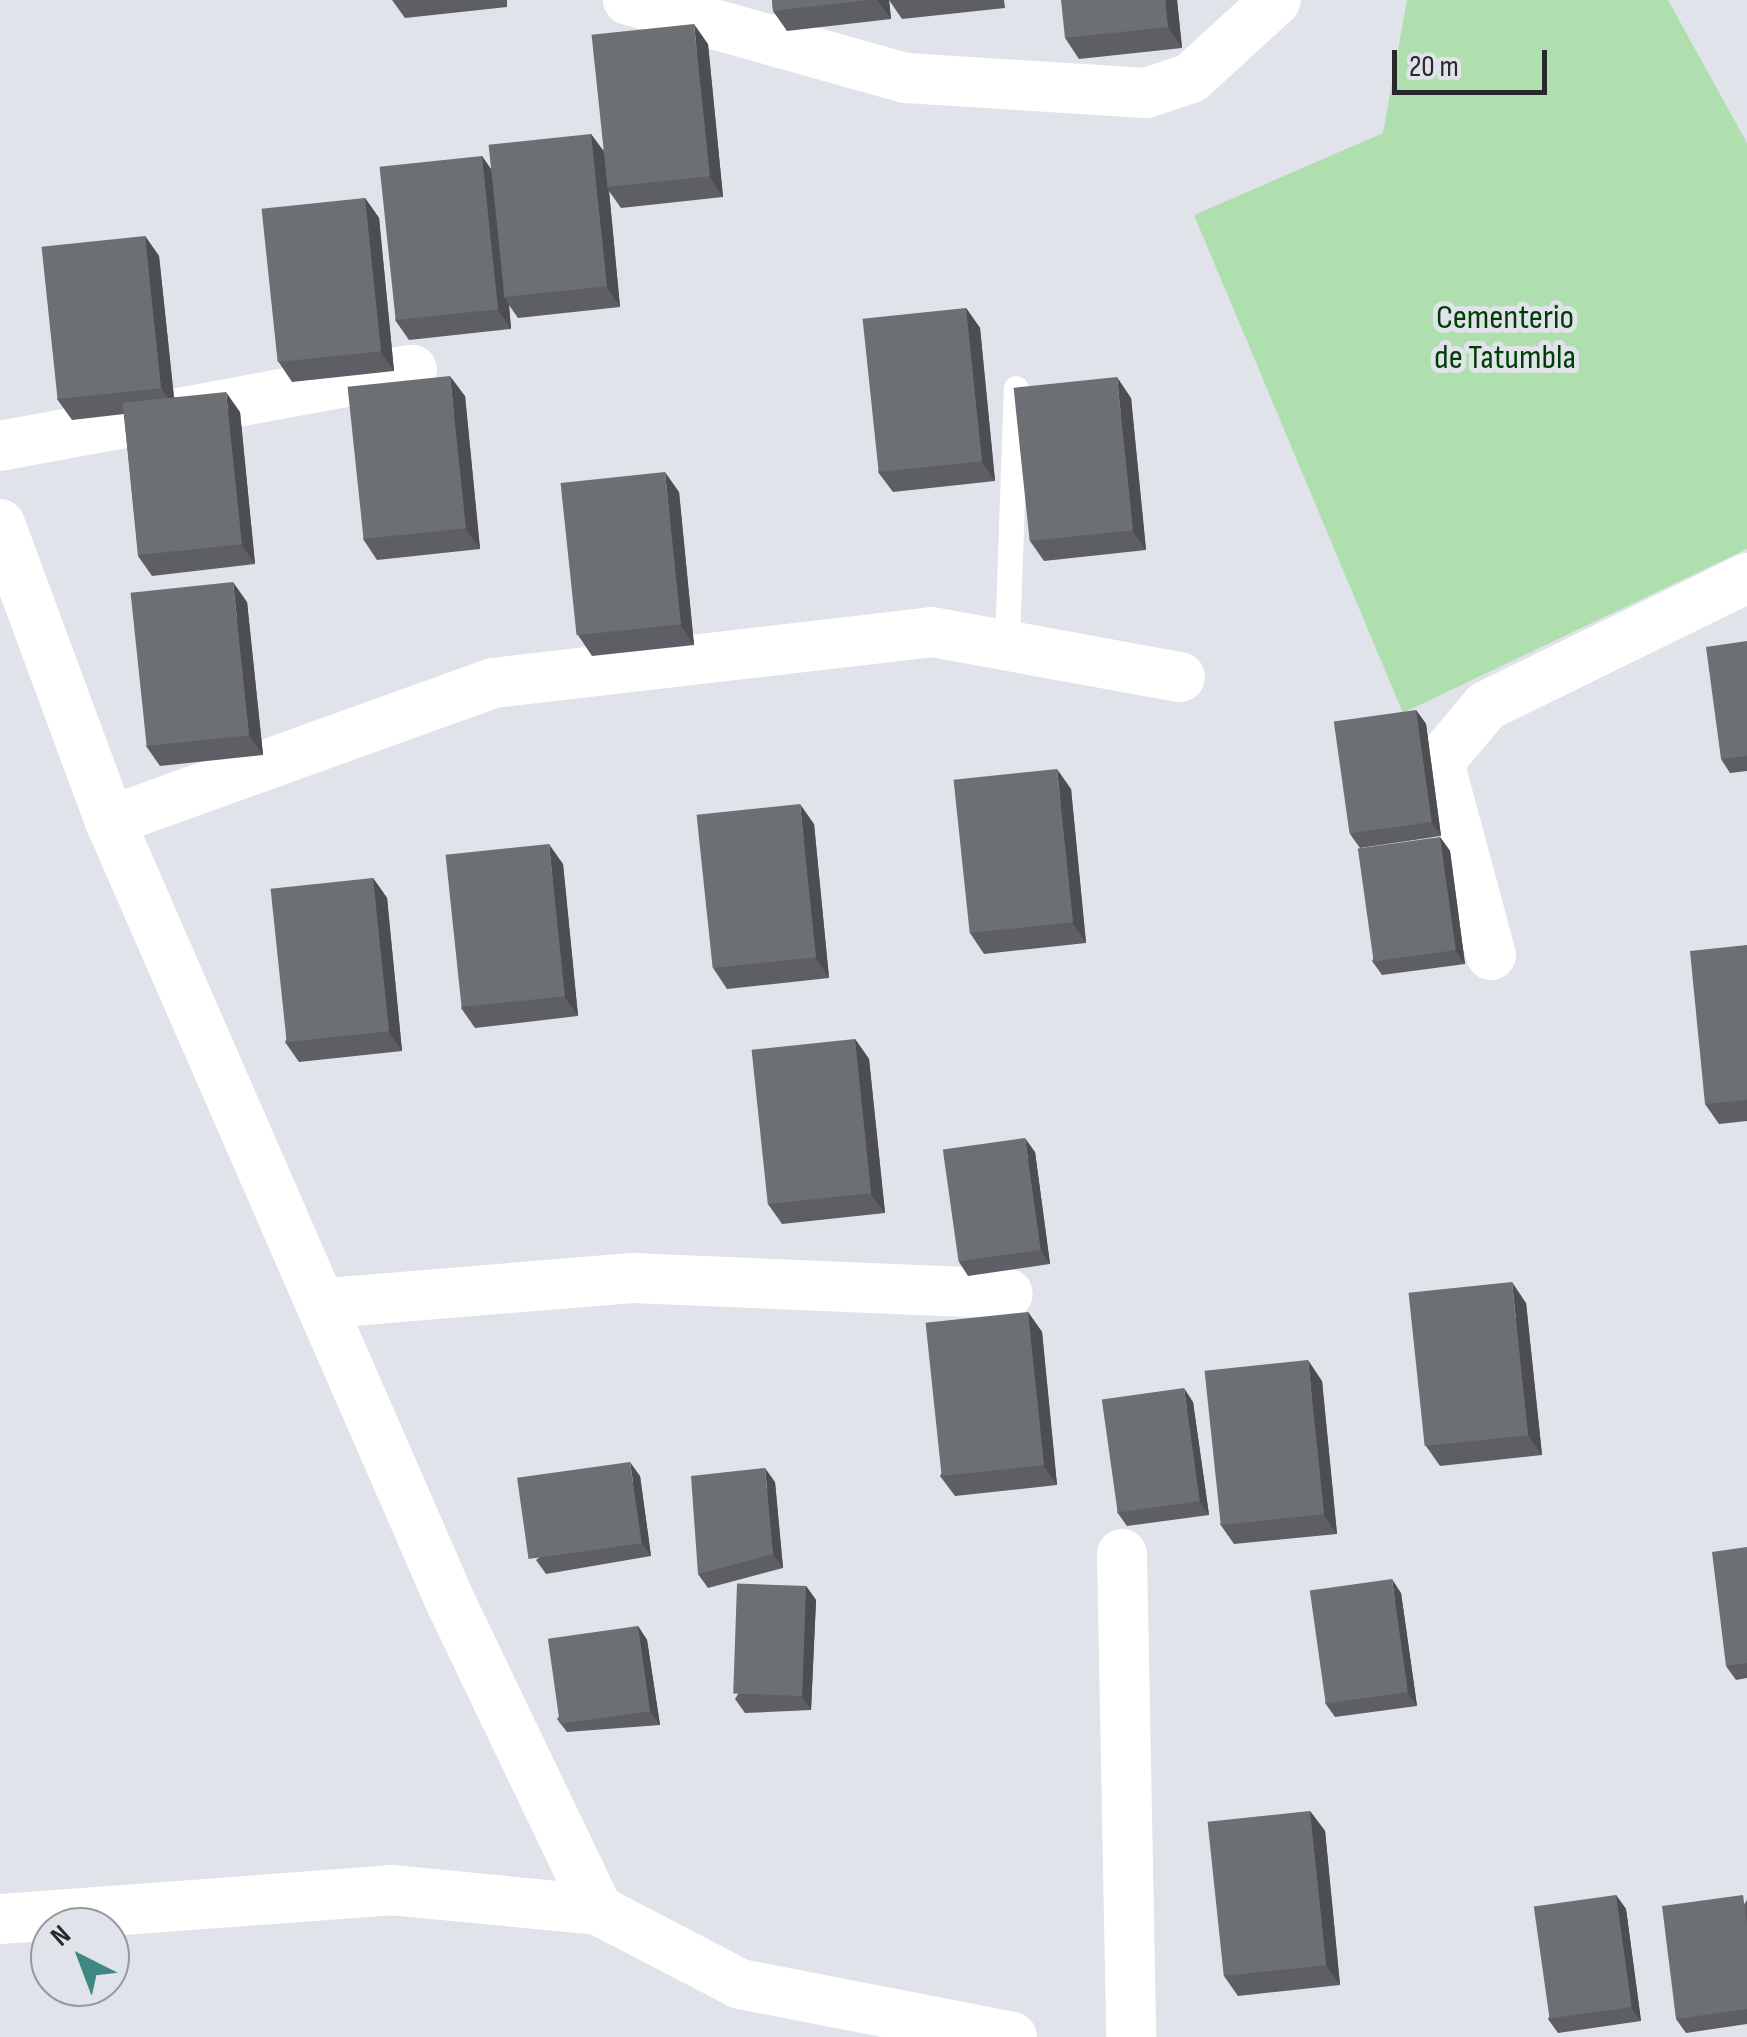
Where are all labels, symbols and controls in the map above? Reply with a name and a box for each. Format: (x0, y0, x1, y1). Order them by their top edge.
scale bar (1397, 30, 1552, 92)
text: 20 m (1409, 49, 1459, 85)
park label: Cementerio de Tatumbla (1434, 297, 1576, 379)
north arrow (30, 1907, 130, 2007)
text: N (44, 1919, 78, 1953)

